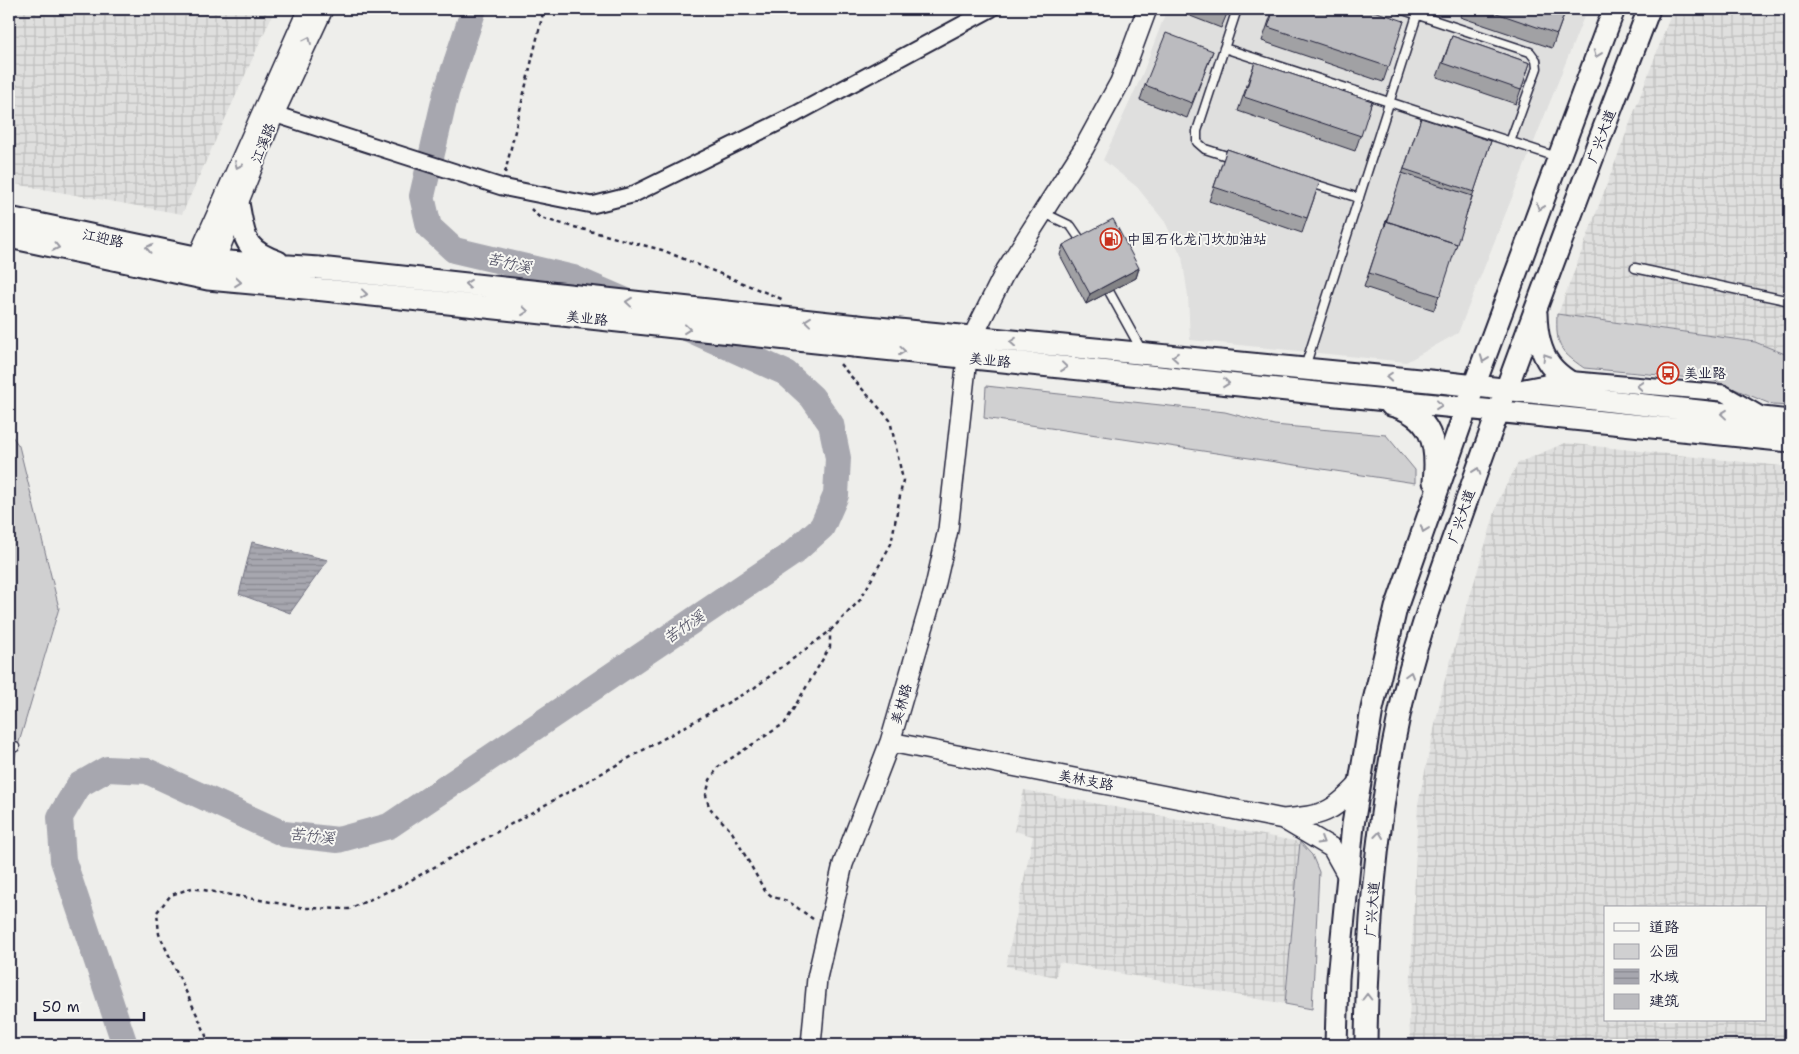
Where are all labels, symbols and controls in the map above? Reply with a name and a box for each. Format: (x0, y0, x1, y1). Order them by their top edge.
one-way arrow (302, 36, 313, 45)
one-way arrow (1593, 50, 1603, 58)
street label: 广兴大道 (1583, 107, 1619, 165)
street label: 江溪路 (247, 120, 279, 166)
one-way arrow (234, 160, 245, 169)
one-way arrow (1536, 202, 1546, 211)
street label: 江迎路 (81, 225, 125, 251)
fuel station icon: 中国石化龙门坎加油站 (1099, 227, 1123, 251)
place label: 中国石化龙门坎加油站 (1127, 230, 1267, 248)
one-way arrow (52, 241, 61, 252)
one-way arrow (145, 243, 153, 254)
water label: 苦竹溪 (485, 248, 534, 278)
one-way arrow (234, 276, 242, 287)
one-way arrow (464, 279, 472, 290)
one-way arrow (360, 288, 368, 299)
one-way arrow (625, 297, 633, 308)
one-way arrow (522, 306, 530, 317)
street label: 美业路 (565, 307, 609, 329)
one-way arrow (804, 316, 812, 327)
one-way arrow (683, 323, 691, 334)
one-way arrow (1009, 337, 1017, 348)
one-way arrow (898, 345, 906, 356)
street label: 美业路 (968, 349, 1012, 371)
one-way arrow (1171, 352, 1179, 363)
one-way arrow (1480, 354, 1490, 363)
one-way arrow (1542, 354, 1552, 363)
one-way arrow (1060, 361, 1068, 372)
bus stop icon: 美业路 (1656, 361, 1680, 385)
place label: 美业路 (1684, 364, 1726, 382)
one-way arrow (1385, 372, 1393, 383)
one-way arrow (1222, 377, 1230, 388)
one-way arrow (1636, 380, 1644, 391)
one-way arrow (1436, 399, 1444, 410)
one-way arrow (1720, 409, 1728, 420)
one-way arrow (1471, 467, 1481, 476)
street label: 广兴大道 (1443, 487, 1479, 545)
one-way arrow (1420, 524, 1430, 533)
water label: 苦竹溪 (660, 606, 709, 648)
one-way arrow (1404, 671, 1415, 680)
street label: 美林路 (887, 681, 915, 727)
street label: 美林支路 (1057, 766, 1115, 794)
water label: 苦竹溪 (289, 824, 336, 848)
one-way arrow (1373, 830, 1384, 838)
one-way arrow (1316, 835, 1325, 845)
street label: 广兴大道 (1361, 880, 1383, 938)
legend (1604, 906, 1766, 1022)
text: 道路 (1649, 917, 1679, 937)
text: 公园 (1649, 941, 1679, 961)
text: 水域 (1649, 967, 1679, 987)
scale bar (35, 989, 144, 1021)
text: 建筑 (1649, 991, 1679, 1011)
one-way arrow (1362, 992, 1372, 1000)
text: 50 m (42, 997, 80, 1017)

